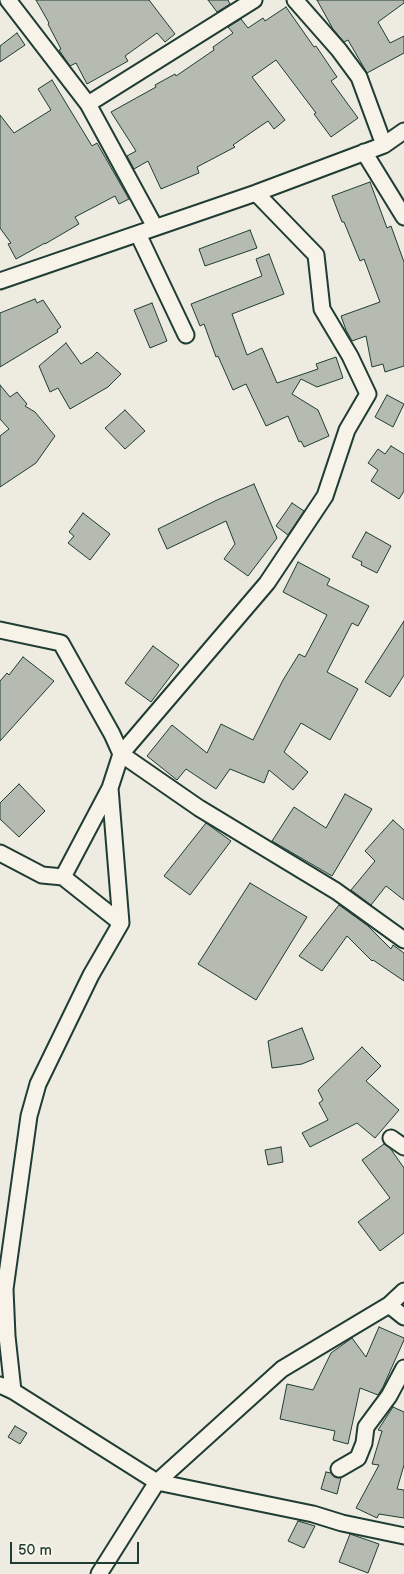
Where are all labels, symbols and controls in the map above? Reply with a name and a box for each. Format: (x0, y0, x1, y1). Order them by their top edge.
scale bar (12, 1532, 141, 1564)
text: 50 m (18, 1541, 52, 1560)

